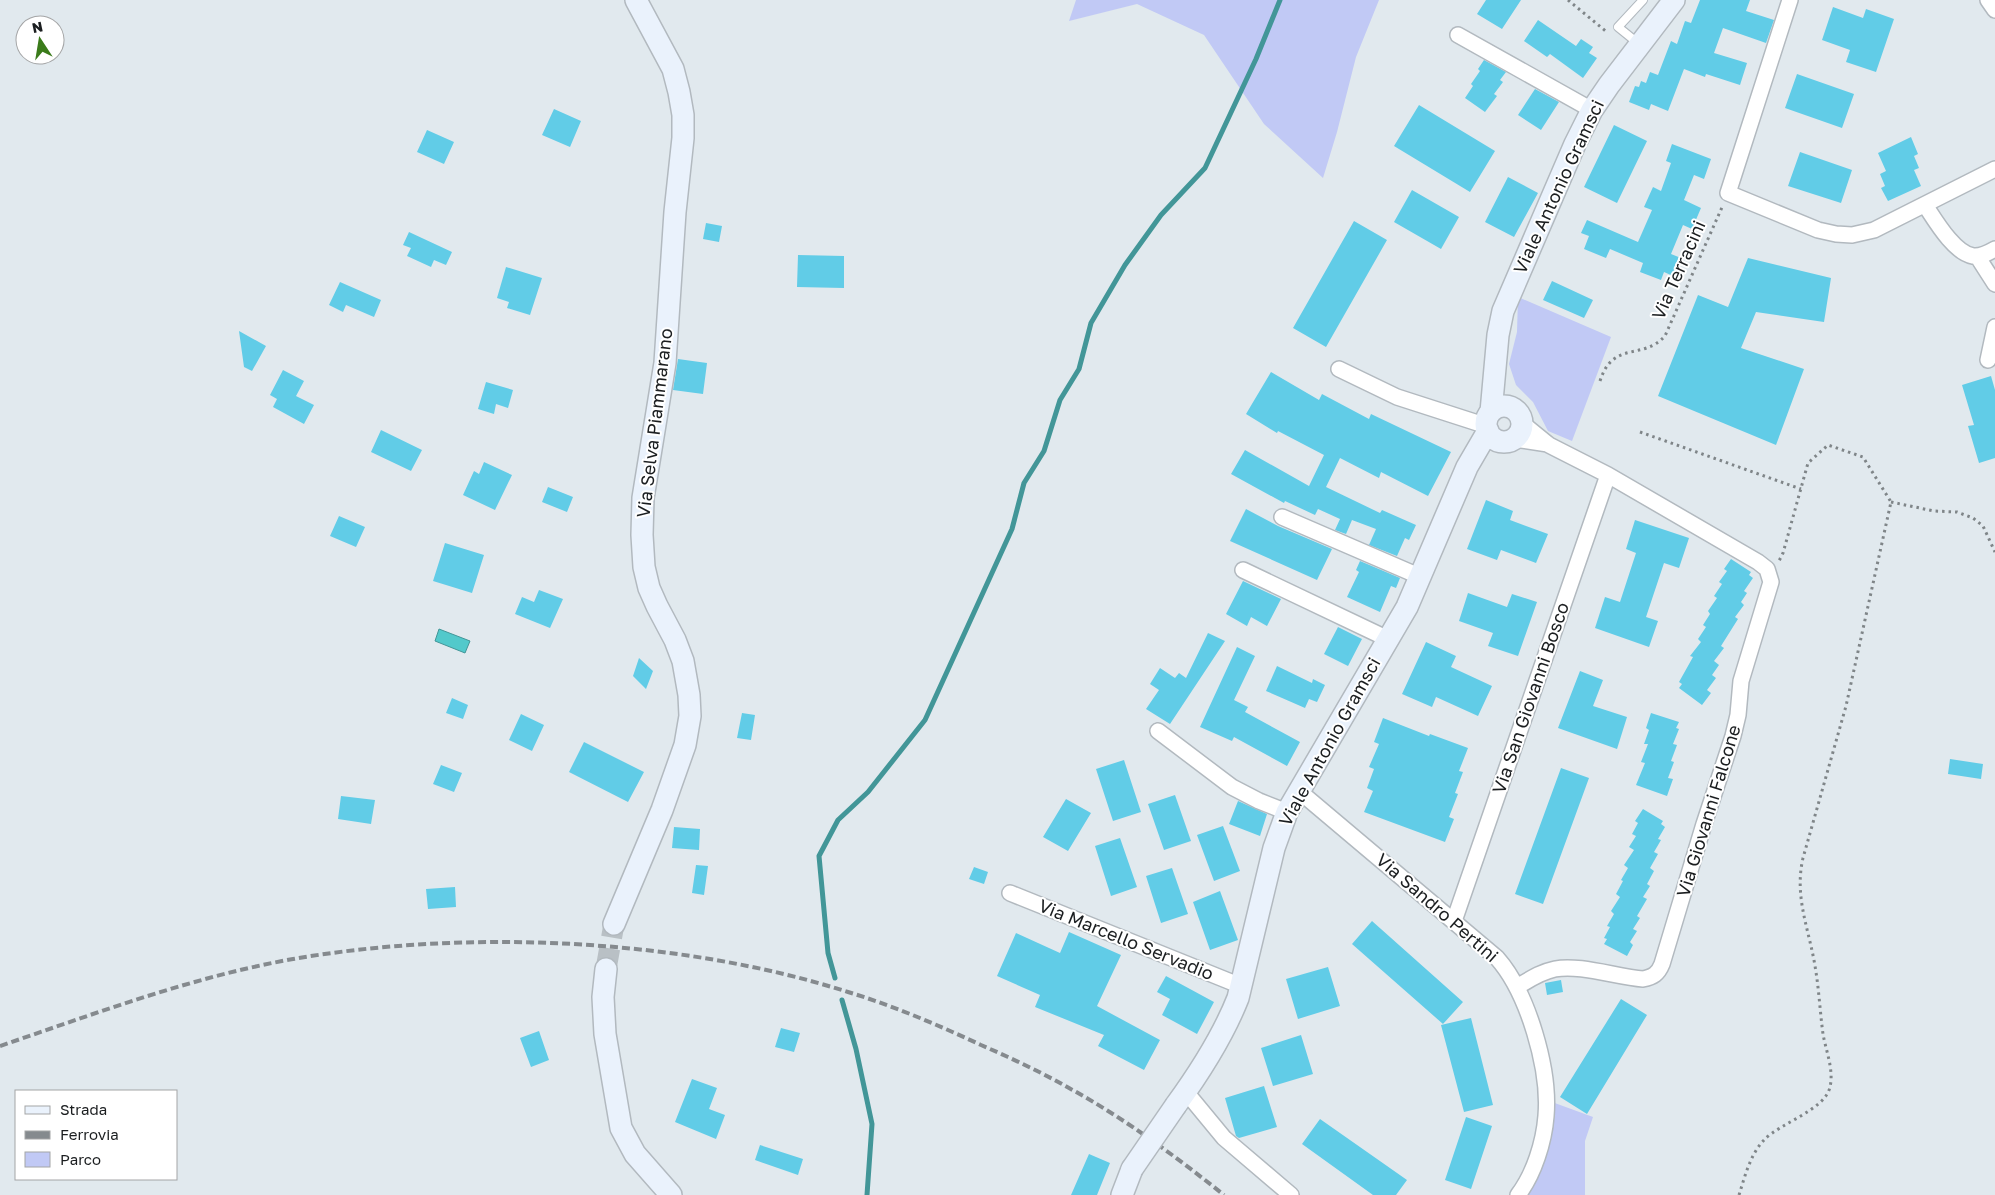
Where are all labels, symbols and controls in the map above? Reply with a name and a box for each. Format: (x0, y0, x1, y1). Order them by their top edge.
north arrow (15, 15, 65, 65)
text: N (30, 17, 44, 36)
street label: Viale Antonio Gramsci (1508, 96, 1608, 277)
street label: Via Terracini (1646, 217, 1710, 323)
street label: Via Selva Piammarano (631, 327, 677, 519)
street label: Via San Giovanni Bosco (1487, 599, 1573, 796)
street label: Viale Antonio Gramsci (1274, 653, 1385, 830)
street label: Via Giovanni Falcone (1671, 722, 1745, 899)
street label: Via Sandro Pertini (1372, 848, 1503, 966)
street label: Via Marcello Servadio (1036, 894, 1217, 984)
legend (15, 1090, 178, 1180)
text: Strada (60, 1100, 107, 1118)
text: Ferrovia (60, 1125, 119, 1143)
text: Parco (60, 1150, 101, 1168)

